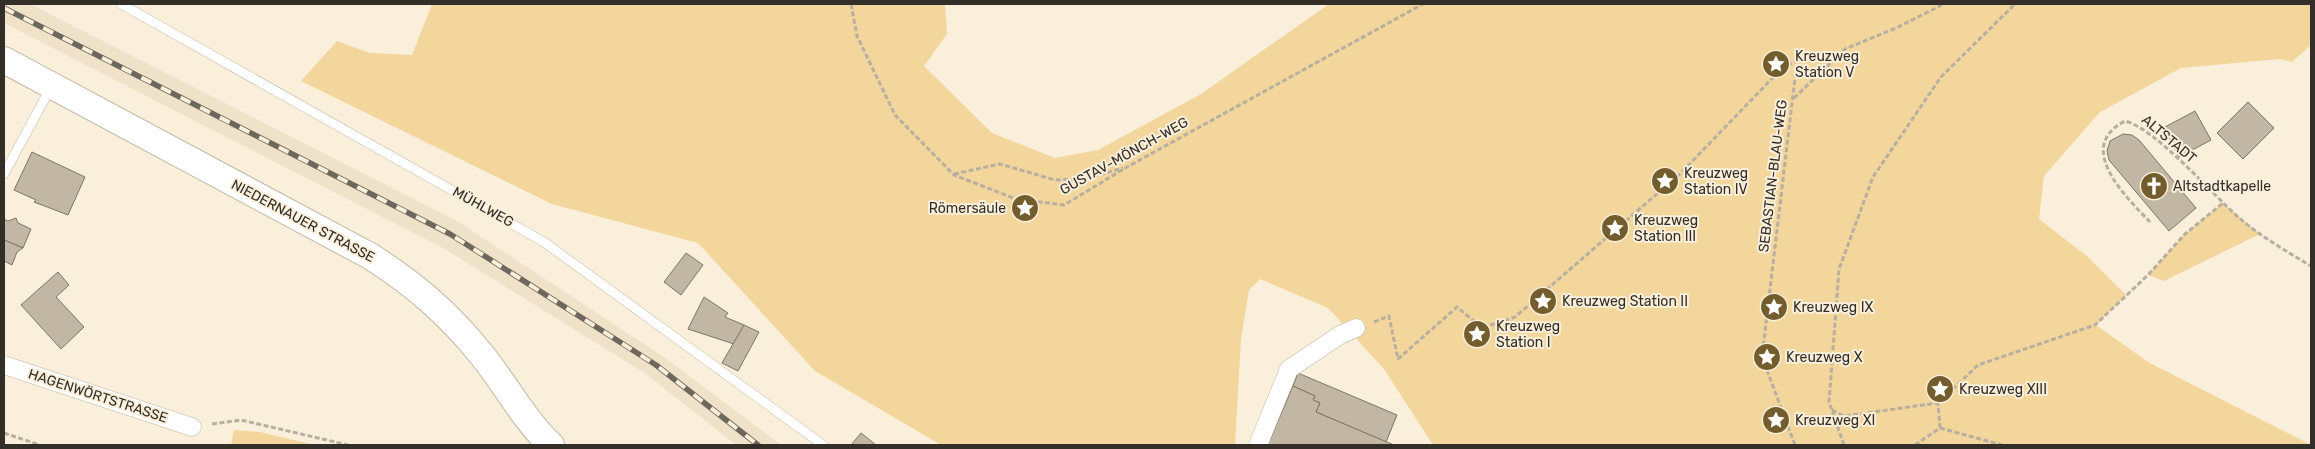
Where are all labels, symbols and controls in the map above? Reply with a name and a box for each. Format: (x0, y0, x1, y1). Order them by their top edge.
place label: Kreuzweg Station V (1795, 48, 1859, 81)
place icon: Kreuzweg Station V (1761, 49, 1791, 79)
street label: SEBASTIAN-BLAU-WEG (1755, 99, 1791, 253)
street label: ALTSTADT (2138, 111, 2200, 167)
street label: GUSTAV-MÖNCH-WEG (1057, 114, 1191, 198)
place label: Kreuzweg Station IV (1684, 165, 1748, 198)
place icon: Kreuzweg Station IV (1650, 166, 1680, 196)
church icon: Altstadtkapelle (2139, 171, 2169, 201)
street label: NIEDERNAUER STRASSE (228, 176, 378, 266)
place label: Altstadtkapelle (2173, 178, 2271, 195)
street label: MÜHLWEG (449, 183, 517, 231)
place icon: Römersäule (1010, 193, 1040, 223)
place label: Römersäule (929, 200, 1006, 217)
place label: Kreuzweg Station III (1634, 212, 1698, 245)
place icon: Kreuzweg Station III (1600, 213, 1630, 243)
place icon: Kreuzweg Station II (1528, 286, 1558, 316)
place icon: Kreuzweg IX (1759, 292, 1789, 322)
place label: Kreuzweg Station II (1562, 293, 1688, 310)
place label: Kreuzweg IX (1793, 299, 1873, 316)
place label: Kreuzweg Station I (1496, 318, 1560, 351)
place icon: Kreuzweg Station I (1462, 319, 1492, 349)
place icon: Kreuzweg X (1752, 342, 1782, 372)
place label: Kreuzweg X (1786, 349, 1863, 366)
street label: HAGENWÖRTSTRASSE (26, 365, 170, 427)
place icon: Kreuzweg XIII (1925, 374, 1955, 404)
place label: Kreuzweg XIII (1959, 381, 2047, 398)
place icon: Kreuzweg XI (1761, 405, 1791, 435)
place label: Kreuzweg XI (1795, 412, 1875, 429)

